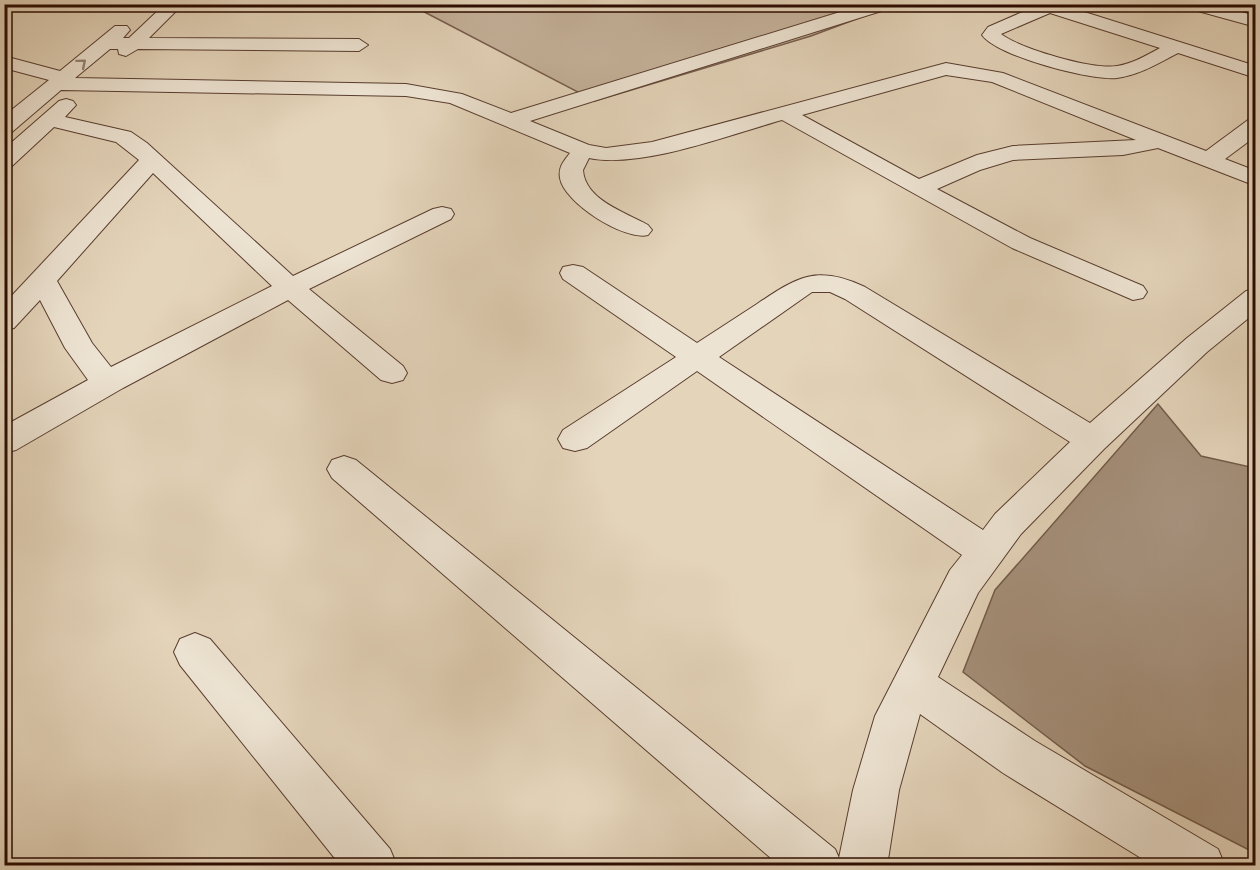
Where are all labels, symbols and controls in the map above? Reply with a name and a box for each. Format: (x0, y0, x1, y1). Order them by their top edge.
one-way arrow (75, 59, 86, 70)

